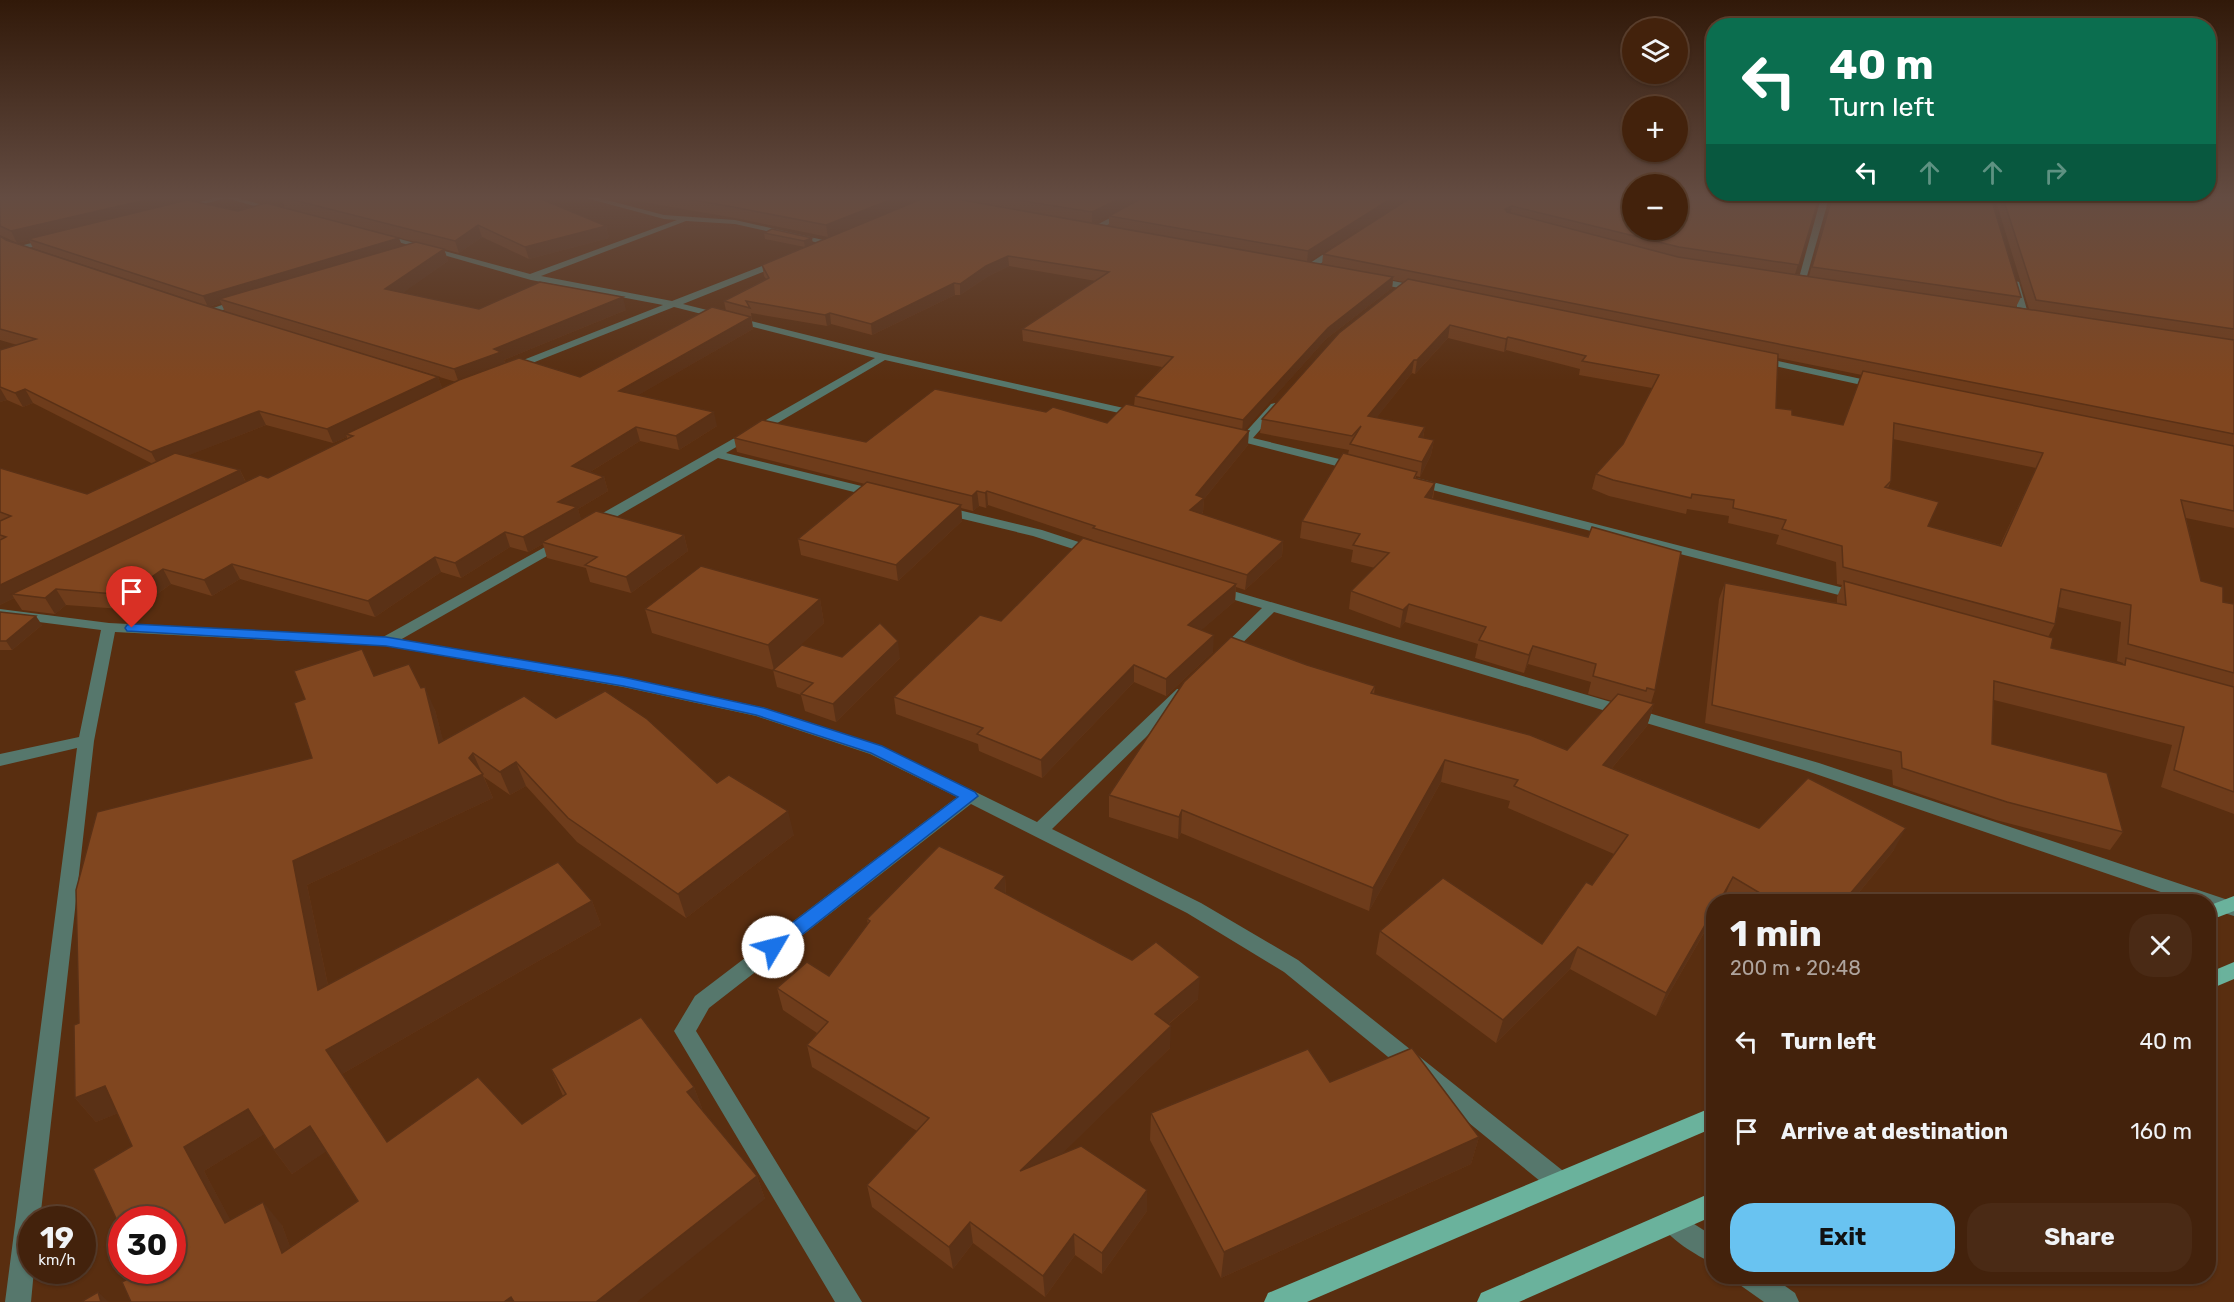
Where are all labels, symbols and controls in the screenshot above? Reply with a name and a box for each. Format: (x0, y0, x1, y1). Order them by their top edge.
map controls (1622, 18, 1688, 240)
button: layers (1622, 18, 1688, 84)
text: 40 m (1829, 40, 1934, 90)
icon: left (1730, 42, 1808, 120)
text: Turn left (1829, 91, 1934, 123)
button: + (1622, 96, 1688, 162)
icon: left (1850, 156, 1883, 189)
icon: ahead (1913, 156, 1946, 189)
icon: ahead (1976, 156, 2009, 189)
icon: right (2039, 156, 2072, 189)
button: − (1622, 174, 1688, 240)
pin (106, 566, 157, 628)
icon: arrive (115, 575, 148, 608)
text: 1 min (1730, 912, 1822, 955)
button: close (2129, 914, 2192, 977)
position arrow (741, 915, 805, 979)
text: 200 m · 20:48 (1730, 956, 1861, 980)
icon: left (1730, 1025, 1763, 1058)
text: Turn left (1781, 1028, 1876, 1055)
text: 40 m (2139, 1028, 2192, 1055)
icon: arrive (1730, 1115, 1763, 1148)
text: Arrive at destination (1781, 1118, 2008, 1145)
text: 160 m (2130, 1118, 2192, 1145)
button: Exit (1730, 1203, 1955, 1272)
button: Share (1967, 1203, 2192, 1272)
speed limit sign: 30 (108, 1206, 186, 1284)
text: 19 (40, 1220, 74, 1256)
text: km/h (38, 1251, 76, 1269)

